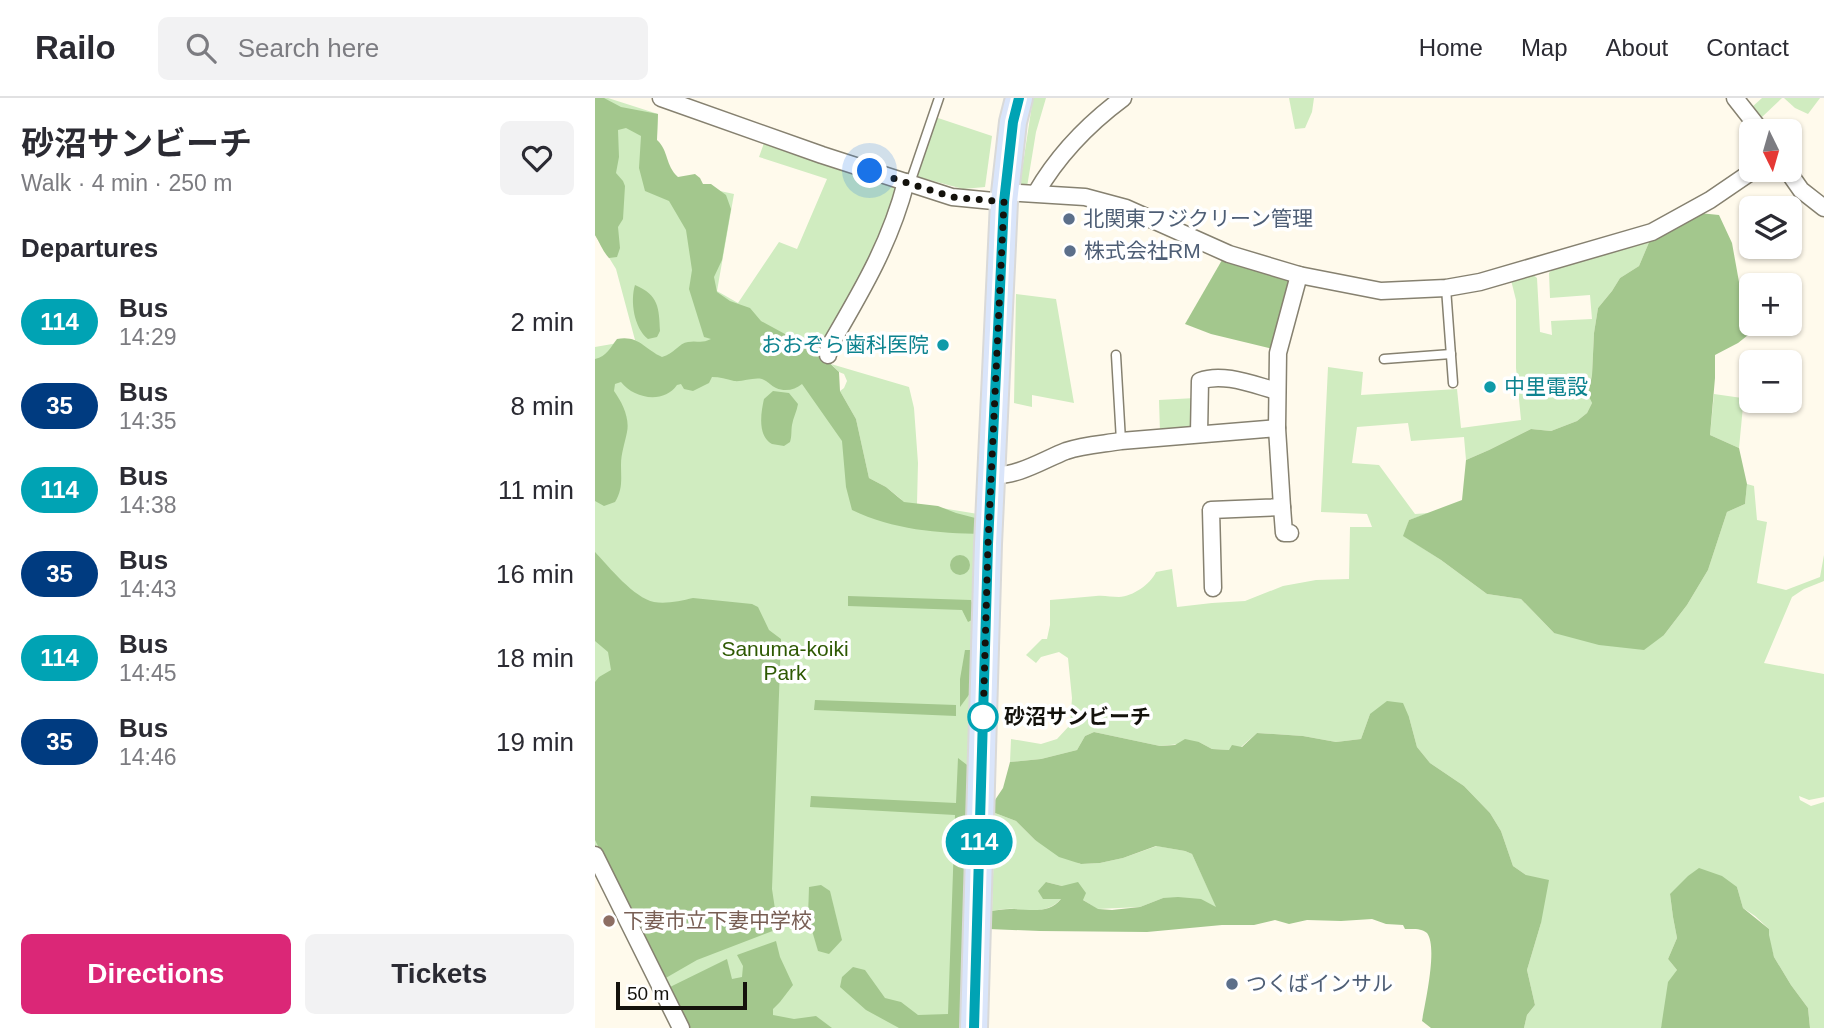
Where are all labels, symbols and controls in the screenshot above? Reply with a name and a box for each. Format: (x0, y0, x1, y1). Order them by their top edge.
search box (158, 17, 648, 80)
text: Railo (35, 29, 116, 66)
icon: search (182, 29, 220, 67)
text: Search here (238, 33, 379, 63)
text: Home (1419, 34, 1483, 61)
text: Map (1521, 34, 1568, 61)
text: About (1606, 34, 1668, 61)
text: Contact (1706, 34, 1789, 61)
north arrow (1739, 119, 1803, 182)
map controls (1739, 119, 1802, 413)
button: heart (500, 121, 574, 195)
text: 砂沼サンビーチ (21, 125, 252, 162)
your location (852, 153, 887, 188)
text: Walk · 4 min · 250 m (21, 170, 232, 196)
button: layers (1739, 196, 1802, 259)
place label: 北関東フジクリーン管理 (1083, 207, 1313, 230)
marker: 北関東フジクリーン管理 (1061, 211, 1077, 227)
text: Departures (21, 233, 158, 263)
place label: 株式会社RM (1084, 239, 1201, 262)
marker: 株式会社RM (1062, 243, 1078, 259)
button: + (1739, 273, 1802, 336)
text: Bus (119, 293, 168, 323)
text: 2 min (510, 307, 574, 337)
text: 114 (40, 308, 79, 335)
text: 14:29 (119, 324, 177, 350)
place label: おおぞら歯科医院 (761, 333, 929, 356)
marker: おおぞら歯科医院 (935, 337, 951, 353)
button: − (1739, 350, 1802, 413)
place label: 中里電設 (1504, 375, 1588, 398)
text: Bus (119, 377, 168, 407)
marker: 中里電設 (1482, 379, 1498, 395)
text: 8 min (510, 391, 574, 421)
text: 35 (46, 392, 73, 419)
text: 14:35 (119, 408, 177, 434)
text: Bus (119, 461, 168, 491)
text: 11 min (498, 475, 574, 505)
text: 114 (40, 476, 79, 503)
text: 14:38 (119, 492, 177, 518)
text: Bus (119, 545, 168, 575)
text: 16 min (496, 559, 574, 589)
text: 35 (46, 560, 73, 587)
text: 14:43 (119, 576, 177, 602)
text: Bus (119, 629, 168, 659)
park label: Sanuma-koiki Park (721, 637, 849, 684)
text: 18 min (496, 643, 574, 673)
text: 114 (40, 644, 79, 671)
text: 14:45 (119, 660, 177, 686)
marker: 砂沼サンビーチ (968, 702, 998, 732)
place label: 砂沼サンビーチ (1004, 705, 1151, 728)
text: Bus (119, 713, 168, 743)
text: 19 min (496, 727, 574, 757)
text: 35 (46, 728, 73, 755)
text: 14:46 (119, 744, 177, 770)
line badge: 114 (939, 819, 1019, 865)
text: 114 (960, 828, 998, 855)
place label: 下妻市立下妻中学校 (623, 909, 812, 932)
marker: 下妻市立下妻中学校 (601, 913, 617, 929)
button: Directions (21, 934, 291, 1014)
button: Tickets (305, 934, 574, 1014)
place label: つくばインサル (1246, 972, 1393, 995)
marker: つくばインサル (1224, 976, 1240, 992)
scale bar (616, 979, 747, 1011)
text: 50 m (627, 983, 669, 1004)

